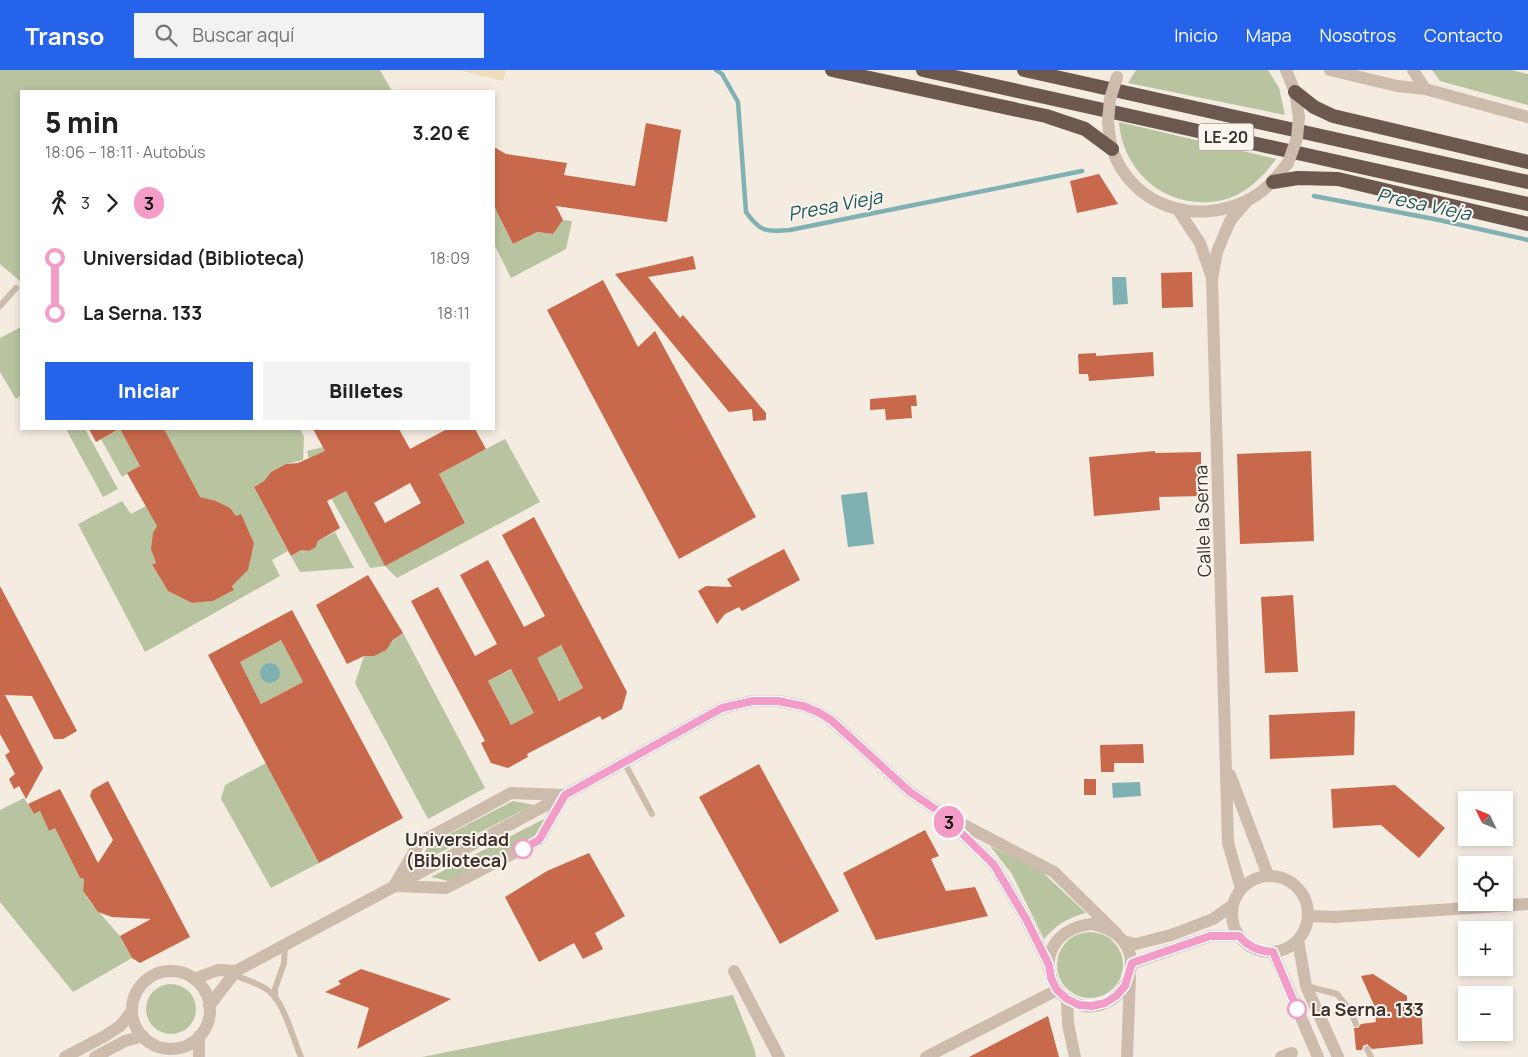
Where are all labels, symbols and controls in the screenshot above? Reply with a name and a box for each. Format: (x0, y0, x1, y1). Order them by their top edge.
search box (134, 13, 484, 58)
text: Transo (25, 19, 104, 52)
icon: search (152, 21, 180, 49)
text: Buscar aquí (192, 22, 294, 48)
text: Inicio (1174, 23, 1218, 47)
text: Mapa (1246, 23, 1292, 47)
text: Nosotros (1320, 23, 1396, 47)
text: Contacto (1424, 23, 1503, 47)
text: 5 min (45, 103, 119, 141)
text: 3.20 € (413, 120, 470, 146)
road number: LE-20 (1198, 124, 1254, 150)
text: 18:06 – 18:11 · Autobús (45, 141, 205, 163)
water label: Presa Vieja (1375, 181, 1475, 227)
water label: Presa Vieja (786, 183, 886, 227)
icon: walk (45, 189, 73, 217)
icon: forward (98, 189, 126, 217)
text: 3 (144, 191, 154, 215)
text: 3 (81, 192, 90, 214)
text: Universidad (Biblioteca) (83, 245, 306, 271)
text: 18:09 (430, 247, 470, 269)
text: La Serna. 133 (83, 300, 202, 326)
text: 18:11 (437, 302, 470, 324)
button: Iniciar (45, 362, 253, 420)
button: Billetes (263, 362, 470, 420)
street label: Calle la Serna (1188, 465, 1216, 577)
north arrow (1458, 791, 1512, 846)
map controls (1458, 791, 1513, 1041)
line badge: 3 (933, 806, 965, 838)
text: 3 (944, 810, 954, 834)
place label: Universidad (Biblioteca) (405, 827, 509, 872)
marker: Universidad (Biblioteca) (513, 839, 533, 859)
button: locate (1458, 856, 1513, 911)
button: + (1458, 921, 1513, 976)
button: − (1458, 986, 1513, 1041)
place label: La Serna. 133 (1311, 997, 1424, 1021)
marker: La Serna. 133 (1287, 999, 1307, 1019)

